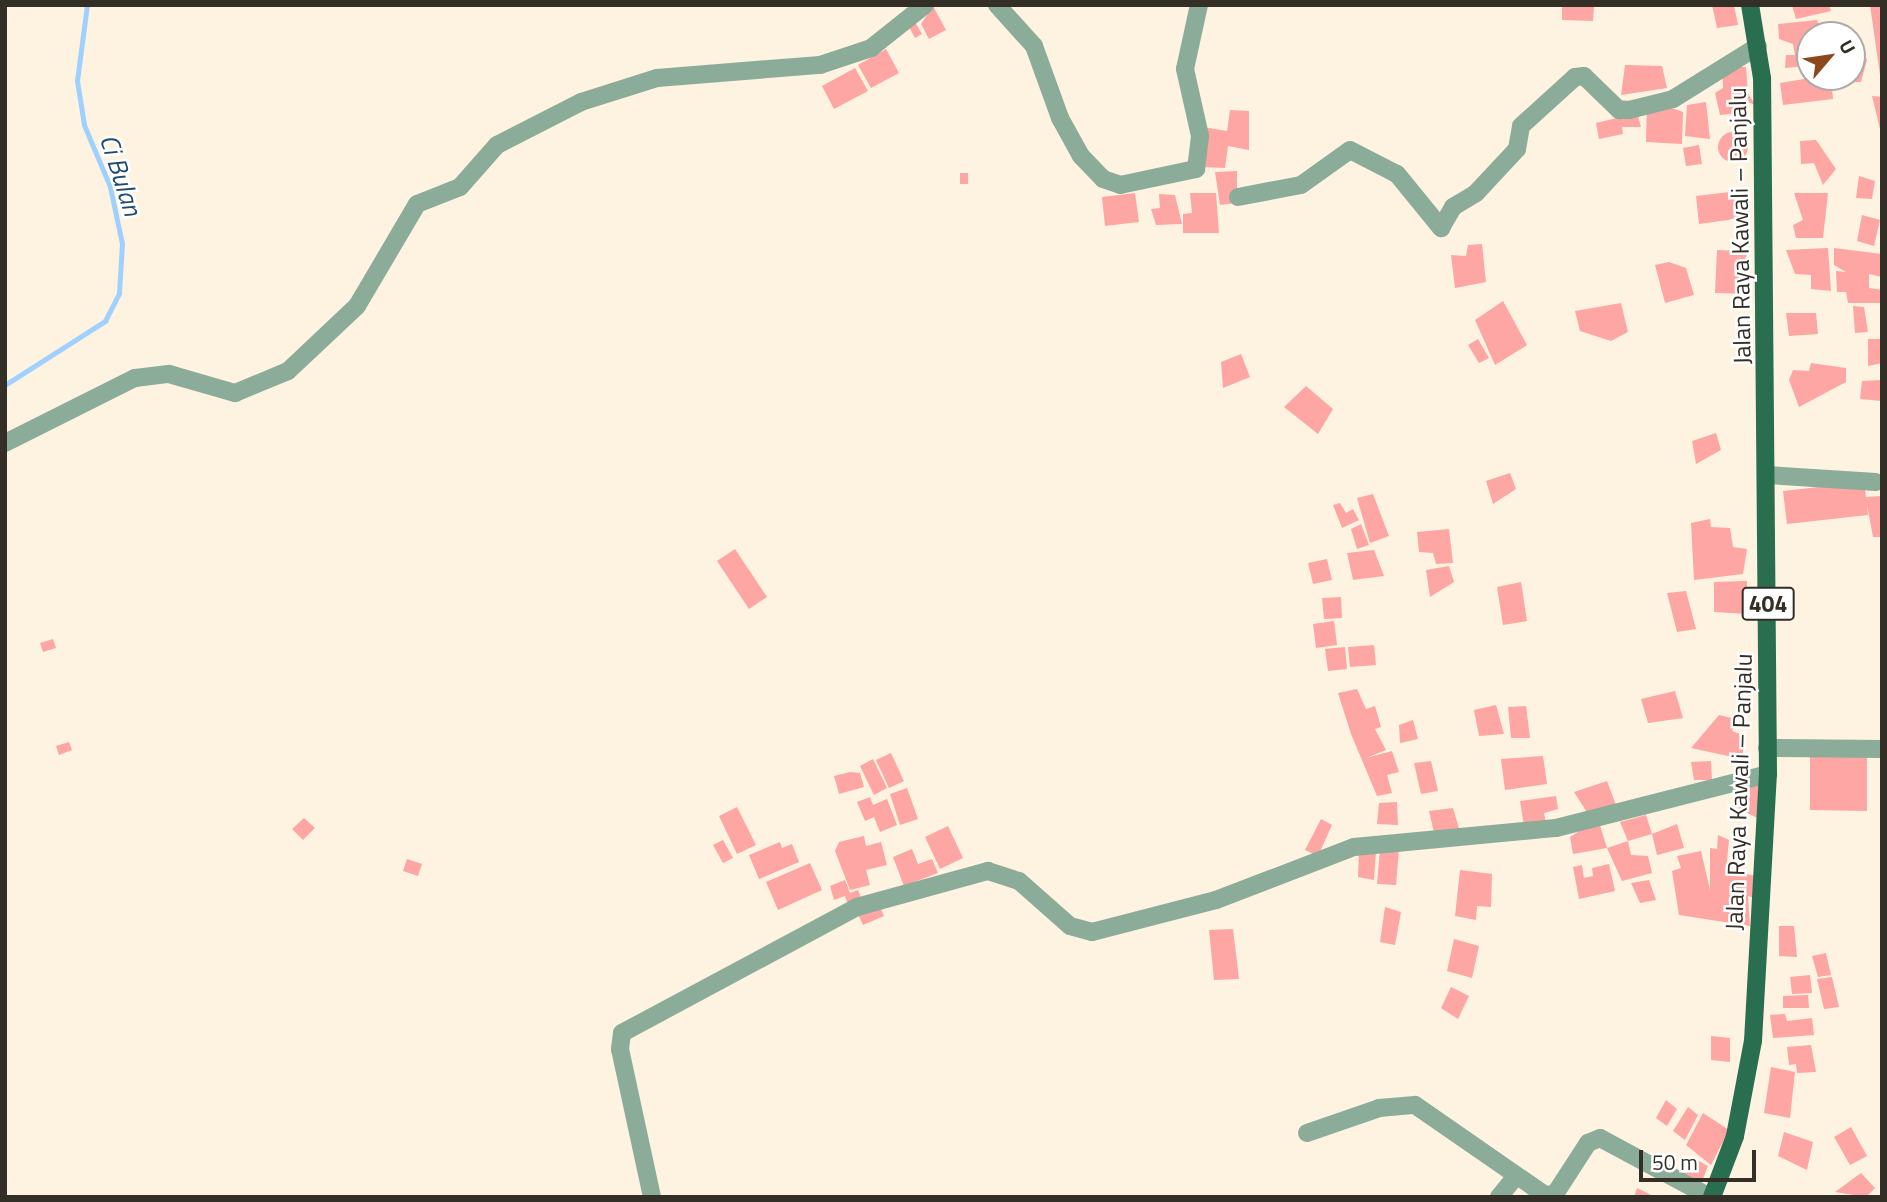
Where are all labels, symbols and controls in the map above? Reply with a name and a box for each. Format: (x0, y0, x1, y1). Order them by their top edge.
north arrow (1796, 21, 1866, 91)
text: U (1832, 34, 1864, 59)
street label: Jalan Raya Kawali – Panjalu (1723, 87, 1757, 365)
water label: Ci Bulan (93, 130, 149, 220)
road number: 404 (1740, 584, 1796, 624)
street label: Jalan Raya Kawali – Panjalu (1720, 653, 1758, 931)
scale bar (1642, 1136, 1759, 1180)
text: 50 m (1652, 1146, 1698, 1178)

